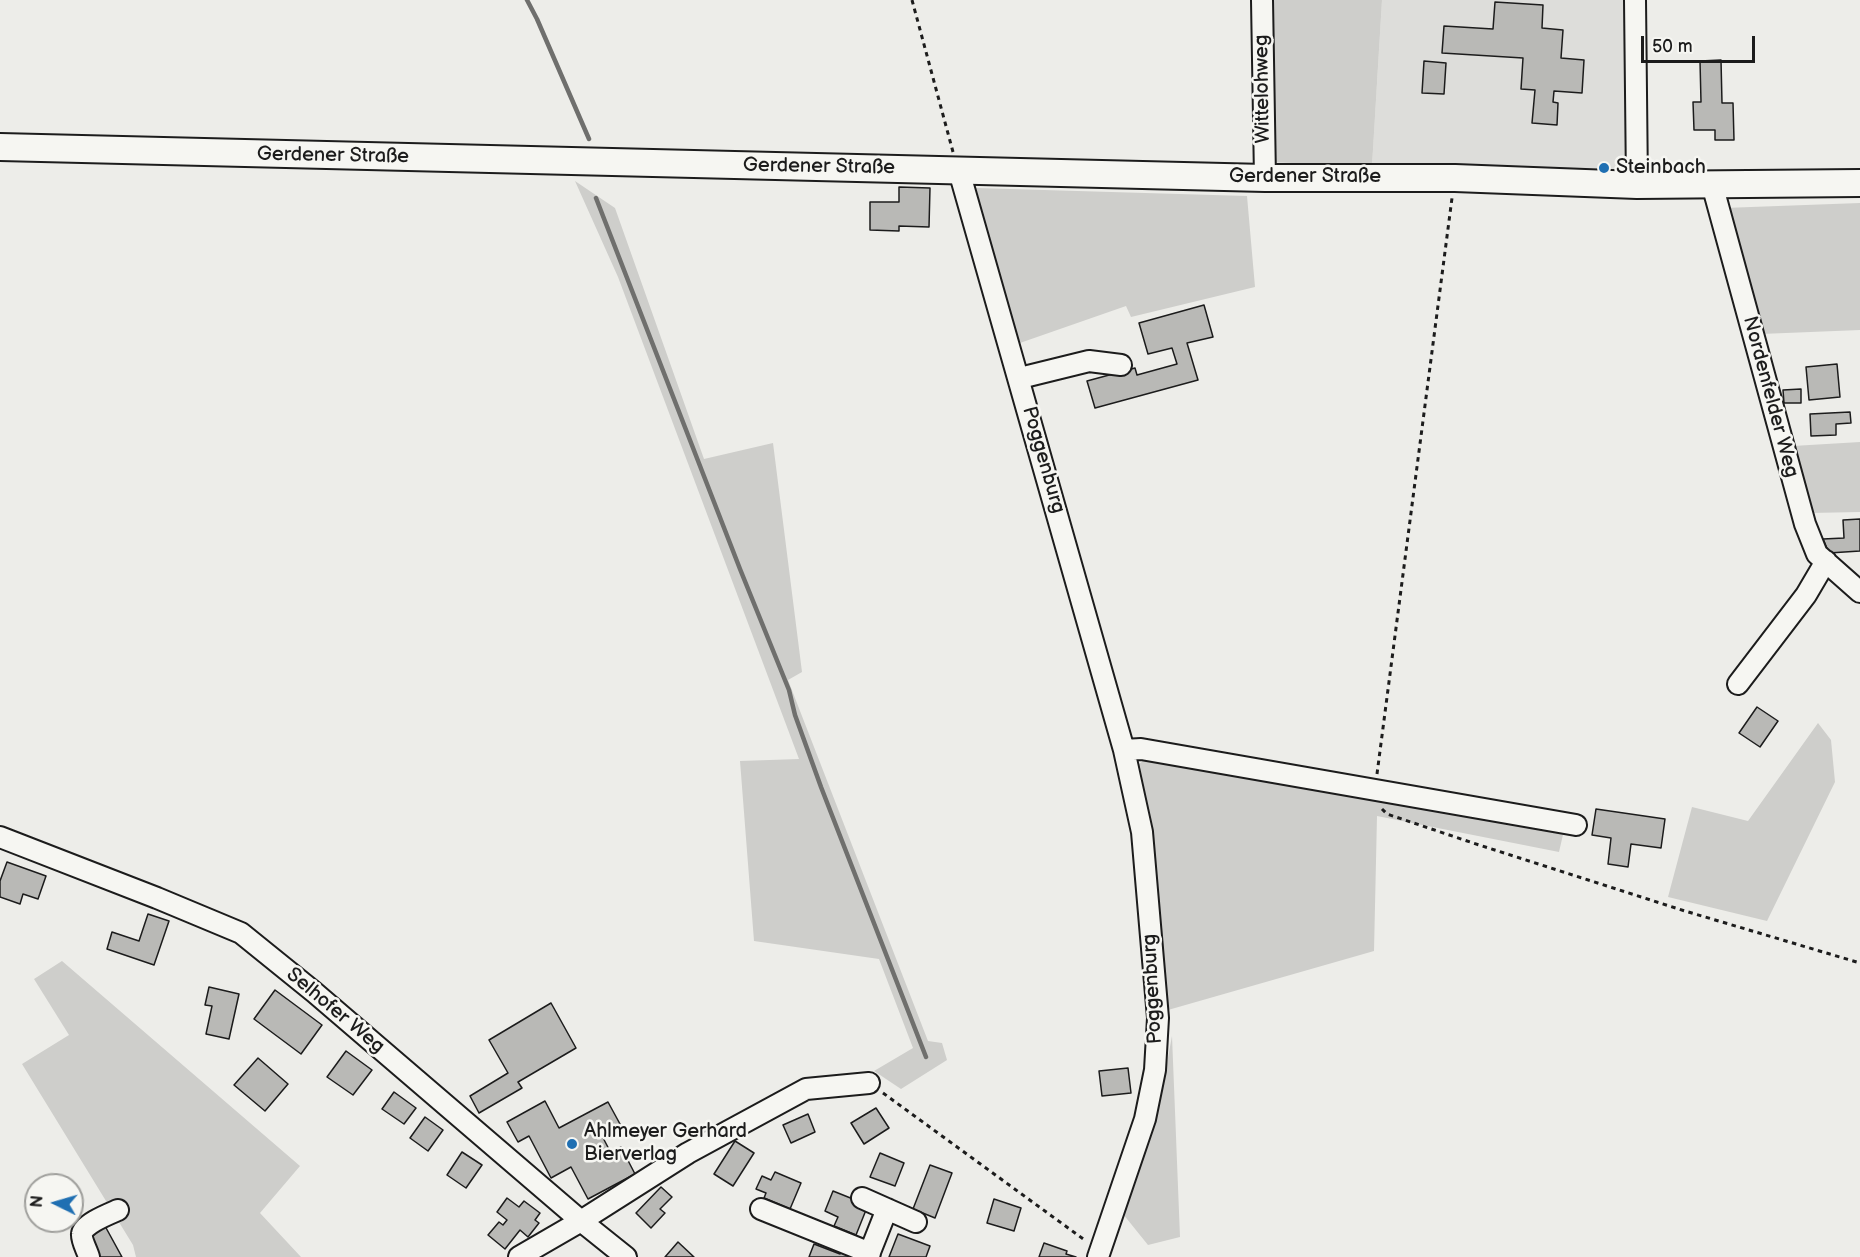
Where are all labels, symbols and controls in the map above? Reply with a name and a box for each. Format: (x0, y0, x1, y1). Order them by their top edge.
scale bar (1644, 24, 1758, 62)
street label: Wittelohweg (1250, 34, 1276, 144)
text: 50 m (1652, 36, 1693, 57)
street label: Gerdener Straße (257, 143, 409, 169)
street label: Gerdener Straße (743, 154, 895, 180)
place label: Steinbach (1616, 156, 1706, 180)
marker: Steinbach (1597, 161, 1611, 175)
street label: Gerdener Straße (1229, 165, 1381, 189)
street label: Nordenfelder Weg (1737, 314, 1803, 480)
street label: Poggenburg (1016, 404, 1070, 516)
street label: Poggenburg (1138, 933, 1168, 1045)
street label: Selhofer Weg (281, 963, 389, 1059)
place label: Ahlmeyer Gerhard Bierverlag (584, 1120, 747, 1167)
marker: Ahlmeyer Gerhard Bierverlag (565, 1137, 579, 1151)
north arrow (24, 1173, 84, 1233)
text: N (28, 1195, 48, 1208)

